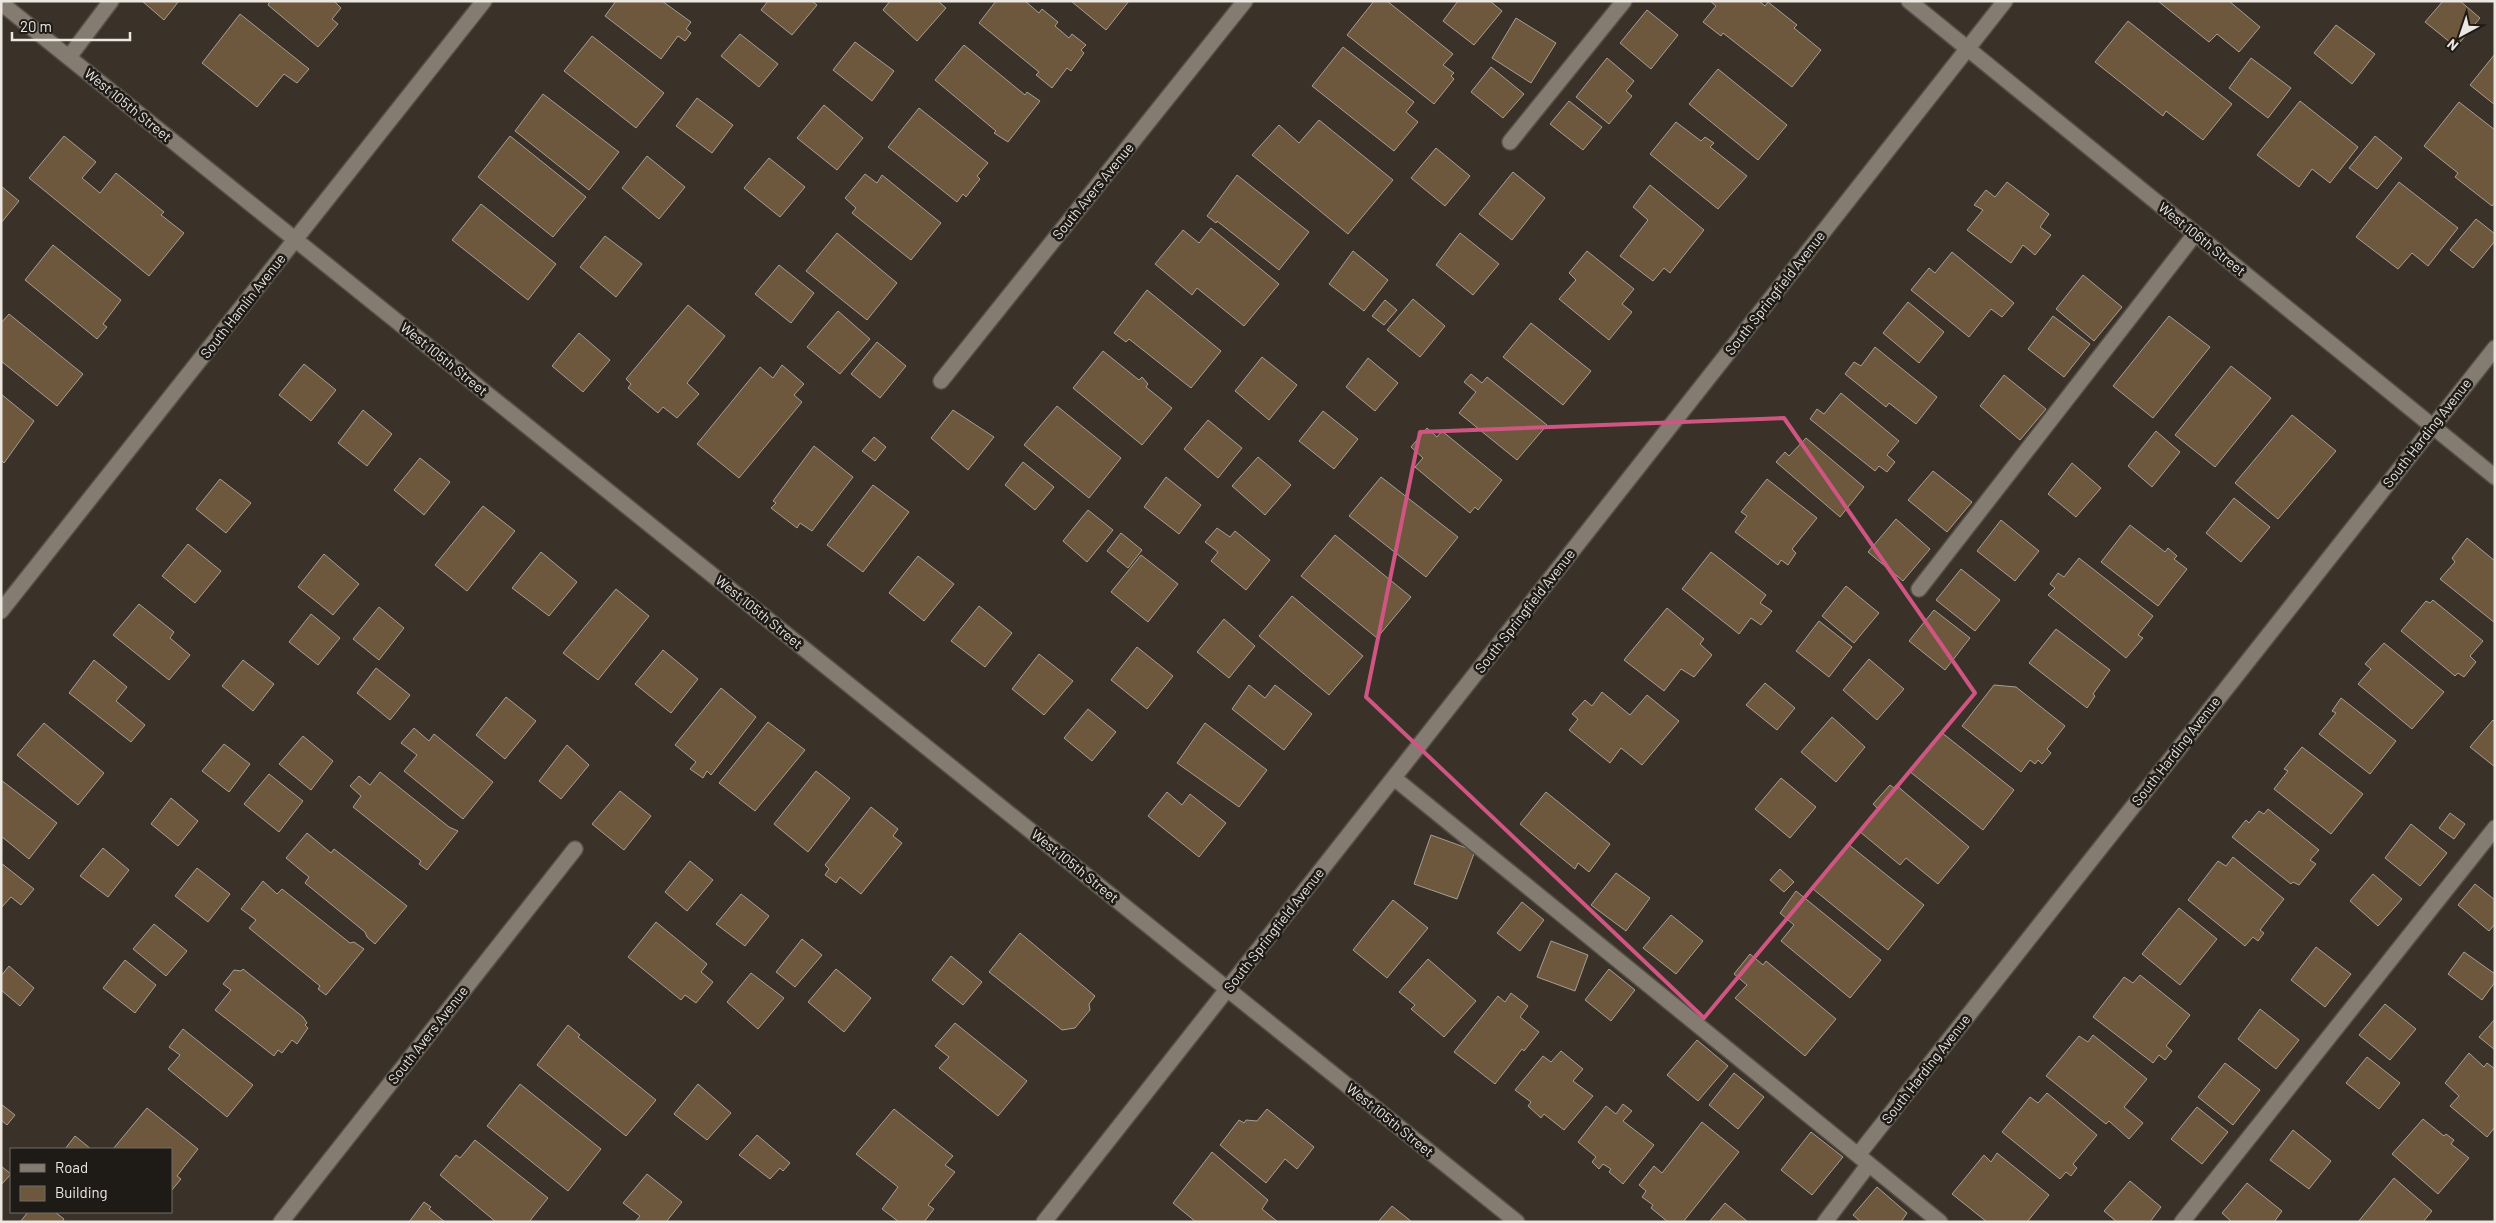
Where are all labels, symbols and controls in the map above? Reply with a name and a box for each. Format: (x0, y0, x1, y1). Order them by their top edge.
scale bar (12, 10, 130, 42)
north arrow (2436, 10, 2486, 60)
text: 20 m (20, 17, 52, 35)
text: N (2443, 36, 2461, 55)
street label: West 105th Street (81, 64, 175, 145)
street label: South Avers Avenue (1048, 139, 1137, 243)
street label: West 106th Street (2155, 198, 2249, 279)
street label: South Springfield Avenue (1721, 227, 1828, 358)
street label: South Hamlin Avenue (196, 250, 289, 361)
street label: West 105th Street (397, 318, 491, 399)
street label: South Harding Avenue (2379, 375, 2474, 491)
street label: South Springfield Avenue (1471, 545, 1578, 676)
street label: West 105th Street (712, 571, 806, 652)
street label: South Harding Avenue (2128, 693, 2223, 809)
street label: West 105th Street (1028, 825, 1122, 906)
street label: South Springfield Avenue (1220, 864, 1327, 995)
street label: South Avers Avenue (384, 982, 471, 1087)
street label: South Harding Avenue (1878, 1011, 1973, 1127)
street label: West 105th Street (1343, 1079, 1437, 1160)
legend (10, 1148, 172, 1213)
text: Road (55, 1158, 88, 1176)
text: Building (55, 1183, 108, 1201)

